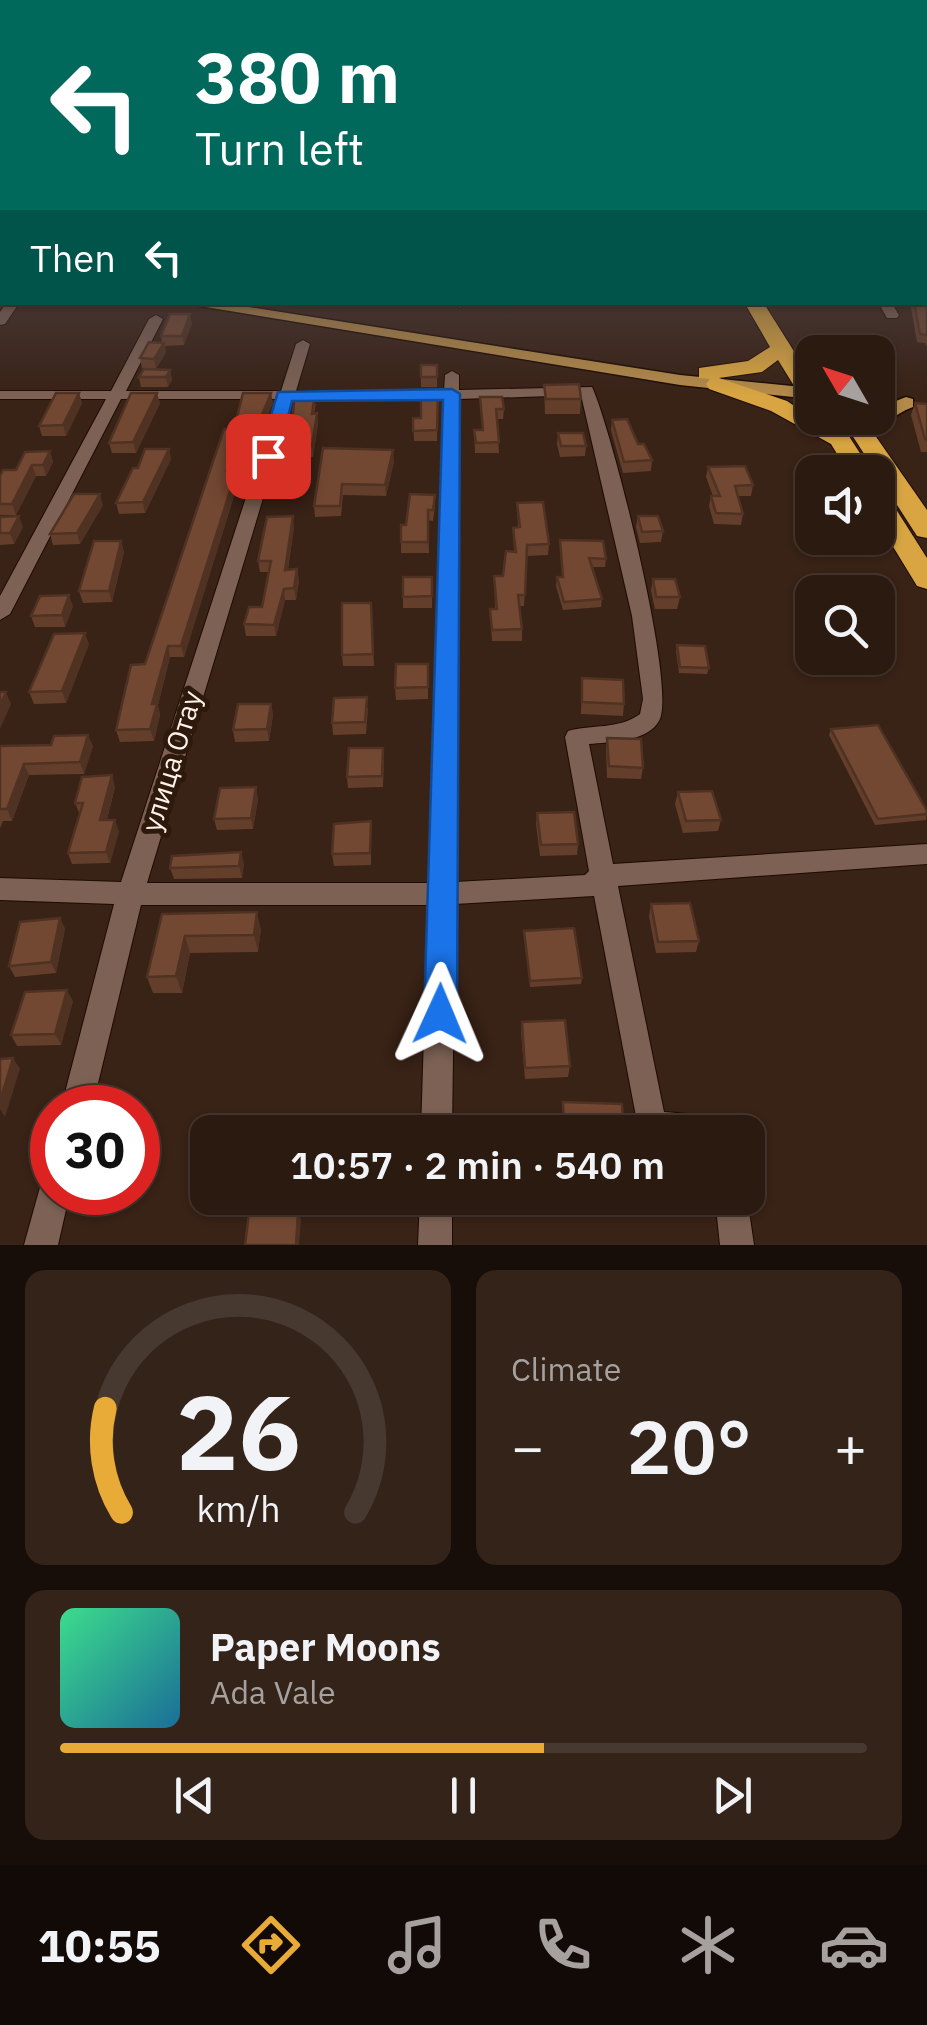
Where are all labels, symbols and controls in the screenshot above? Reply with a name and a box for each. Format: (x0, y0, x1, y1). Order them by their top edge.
text: 380 m (195, 31, 400, 122)
icon: left (30, 40, 160, 170)
text: Turn left (195, 119, 364, 177)
icon: left (136, 230, 191, 285)
text: Then (30, 233, 116, 282)
north arrow (795, 335, 895, 435)
map controls (795, 335, 895, 675)
pin (226, 414, 311, 499)
icon: arrive (241, 429, 296, 484)
button: sound (795, 455, 895, 555)
button: search (795, 575, 895, 675)
street label: улица Отау (132, 686, 210, 836)
position arrow (388, 962, 492, 1066)
speed limit sign: 30 (30, 1085, 160, 1215)
text: 10:57 · 2 min · 540 m (290, 1140, 665, 1189)
text: Climate (511, 1348, 621, 1390)
text: 26 (176, 1363, 300, 1499)
text: 20° (626, 1397, 752, 1495)
text: − (511, 1411, 544, 1482)
text: + (834, 1411, 867, 1482)
text: km/h (196, 1485, 280, 1532)
text: Paper Moons (210, 1622, 441, 1671)
text: Ada Vale (210, 1671, 336, 1713)
icon: previous (167, 1768, 222, 1823)
icon: pause (436, 1768, 491, 1823)
icon: next (705, 1768, 760, 1823)
icon: directions (236, 1910, 306, 1980)
icon: music (382, 1910, 452, 1980)
icon: phone (528, 1910, 598, 1980)
icon: climate (673, 1910, 743, 1980)
icon: car (819, 1910, 889, 1980)
text: 10:55 (38, 1916, 161, 1974)

